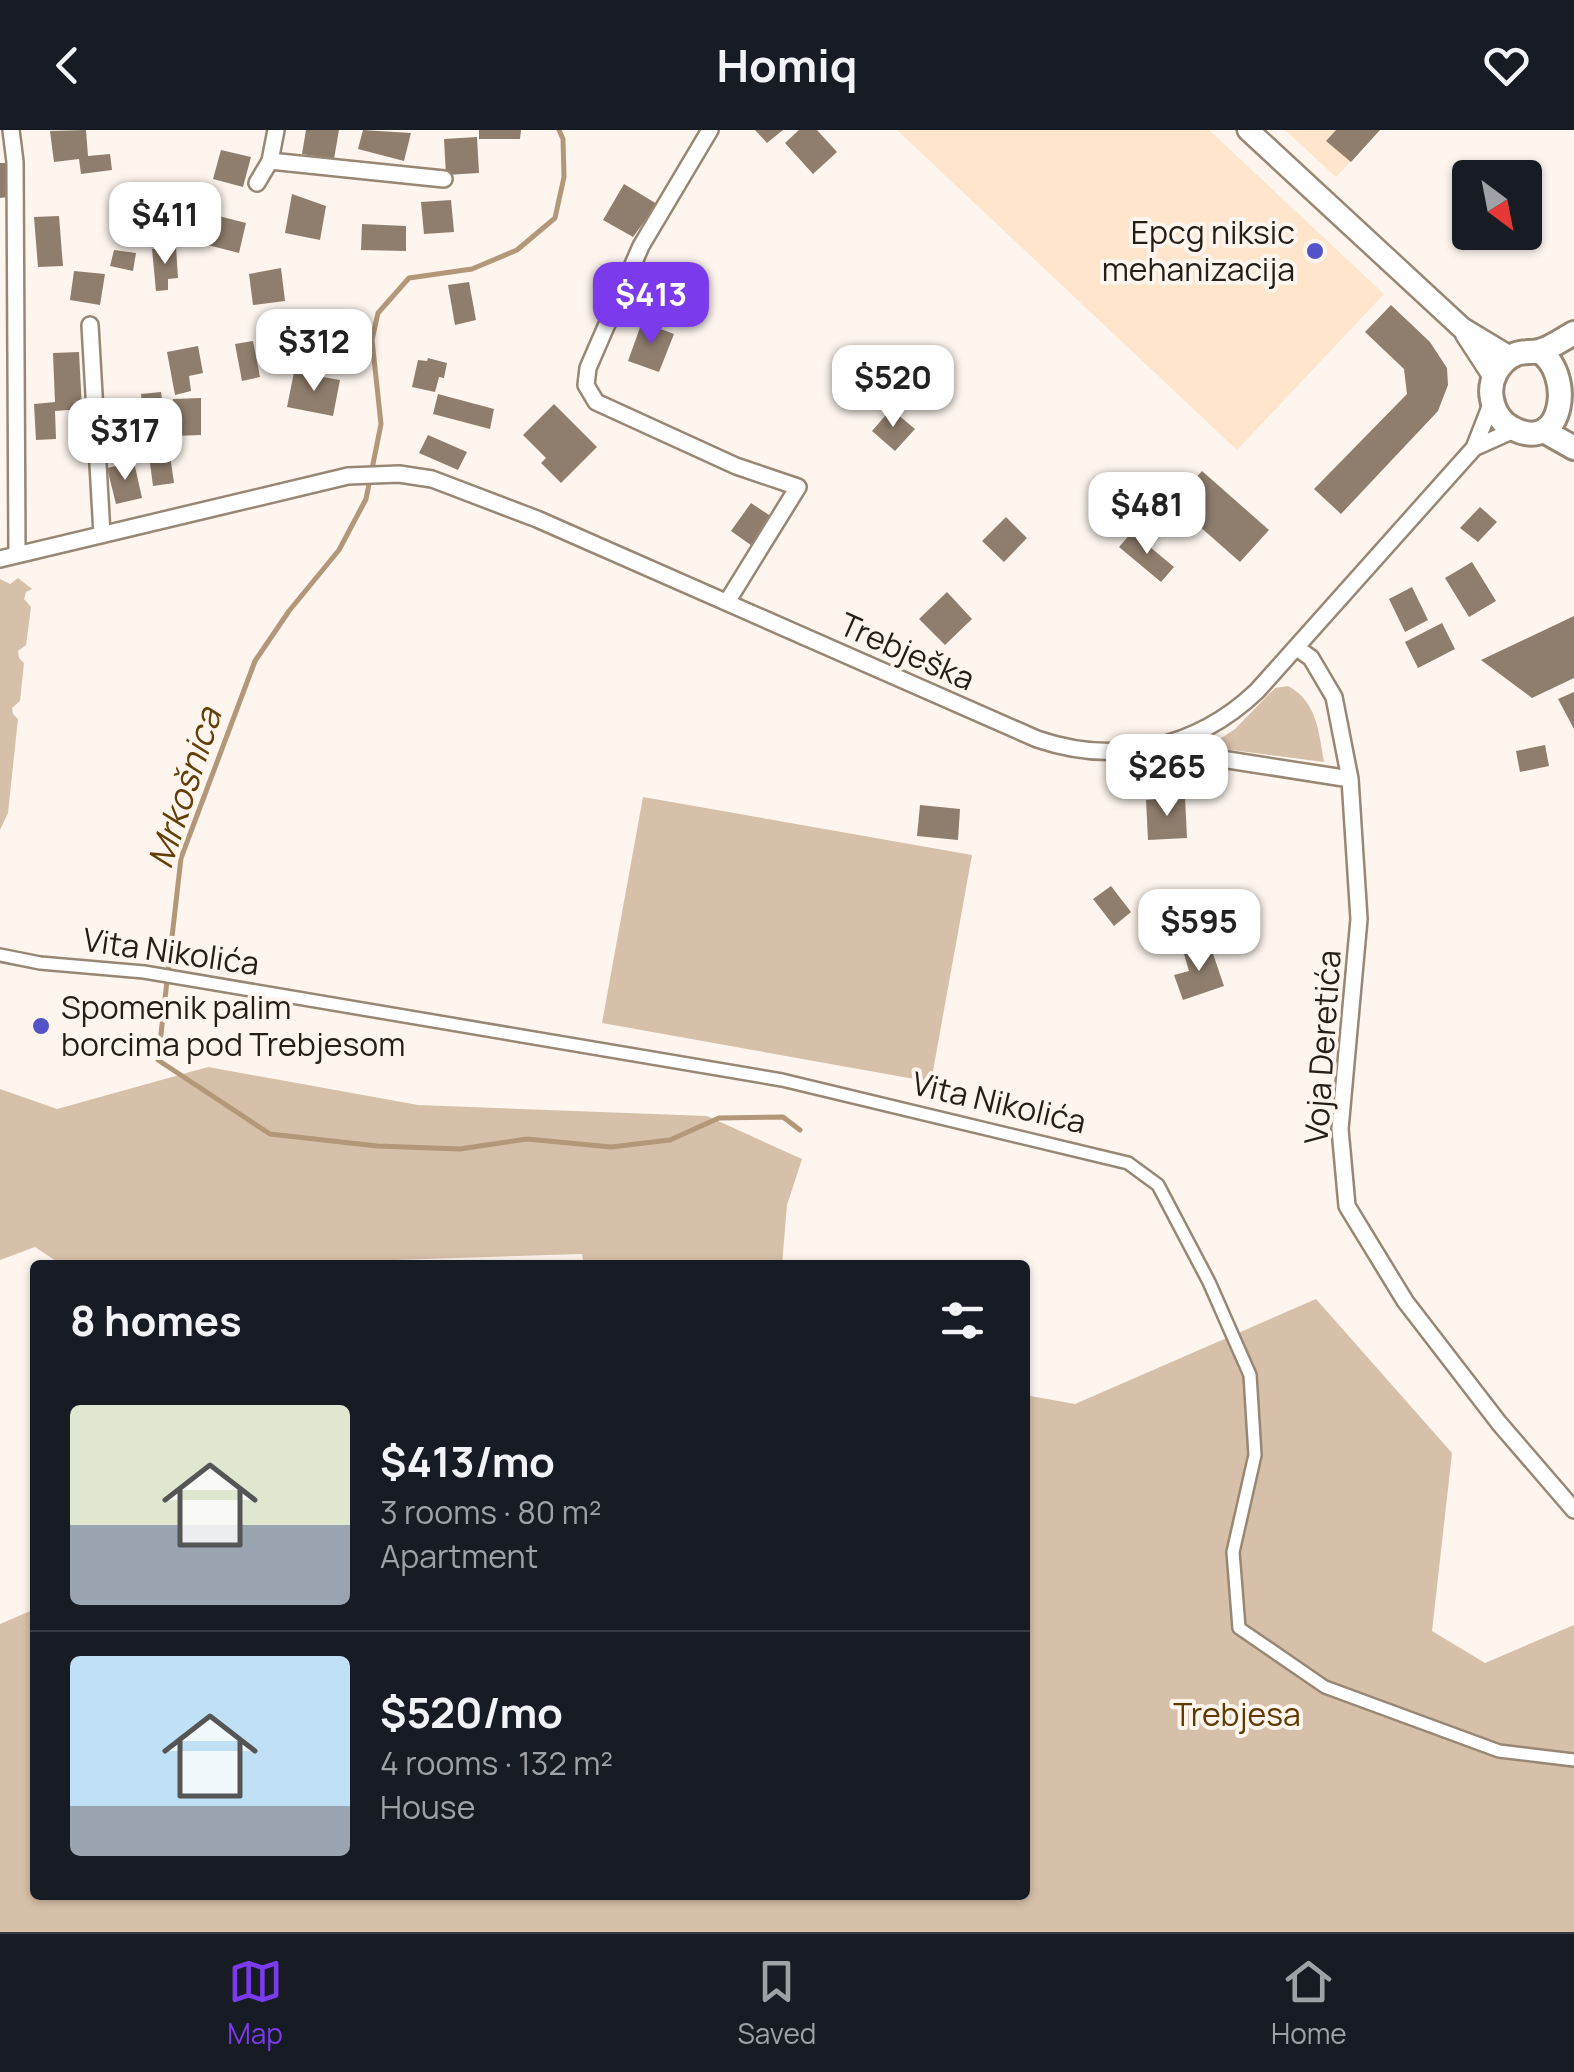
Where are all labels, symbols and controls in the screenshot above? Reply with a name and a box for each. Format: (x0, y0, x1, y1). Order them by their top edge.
text: Homiq (716, 34, 858, 96)
icon: back (40, 38, 95, 93)
icon: heart (1479, 38, 1534, 93)
north arrow (1452, 160, 1542, 250)
map controls (1452, 160, 1542, 250)
pin: $411 (106, 182, 224, 267)
text: $411 (131, 192, 199, 236)
place label: Epcg niksic mehanizacija (1102, 210, 1295, 291)
marker: Epcg niksic mehanizacija (1304, 240, 1326, 262)
pin: $413 (592, 262, 710, 347)
text: $413 (615, 272, 687, 316)
pin: $312 (255, 309, 373, 394)
text: $312 (278, 319, 350, 363)
pin: $520 (834, 345, 952, 430)
text: $520 (854, 355, 932, 399)
pin: $317 (66, 398, 184, 483)
text: $317 (90, 408, 160, 452)
pin: $481 (1088, 472, 1206, 557)
text: $481 (1110, 482, 1184, 526)
street label: Trebješka (833, 602, 982, 700)
water label: Mrkošnica (136, 700, 233, 874)
pin: $265 (1108, 734, 1226, 819)
text: $265 (1128, 744, 1206, 788)
pin: $595 (1140, 889, 1258, 974)
text: $595 (1160, 899, 1238, 943)
street label: Vita Nikolića (80, 917, 262, 985)
street label: Voja Deretića (1293, 948, 1351, 1145)
place label: Spomenik palim borcima pod Trebjesom (61, 985, 405, 1066)
marker: Spomenik palim borcima pod Trebjesom (30, 1015, 52, 1037)
street label: Vita Nikolića (908, 1061, 1091, 1143)
text: 8 homes (70, 1291, 242, 1349)
icon: filters (935, 1293, 990, 1348)
text: $413/mo (380, 1432, 555, 1490)
icon: home (150, 1445, 270, 1565)
text: 3 rooms · 80 m² (380, 1490, 602, 1534)
text: Apartment (380, 1534, 538, 1578)
text: $520/mo (380, 1683, 563, 1741)
park label: Trebjesa (1173, 1692, 1301, 1736)
icon: home (150, 1696, 270, 1816)
text: 4 rooms · 132 m² (380, 1741, 613, 1785)
text: House (380, 1785, 475, 1829)
tab: Map (227, 1954, 283, 2052)
tab: Saved (738, 1954, 816, 2052)
tab: Home (1271, 1954, 1347, 2052)

